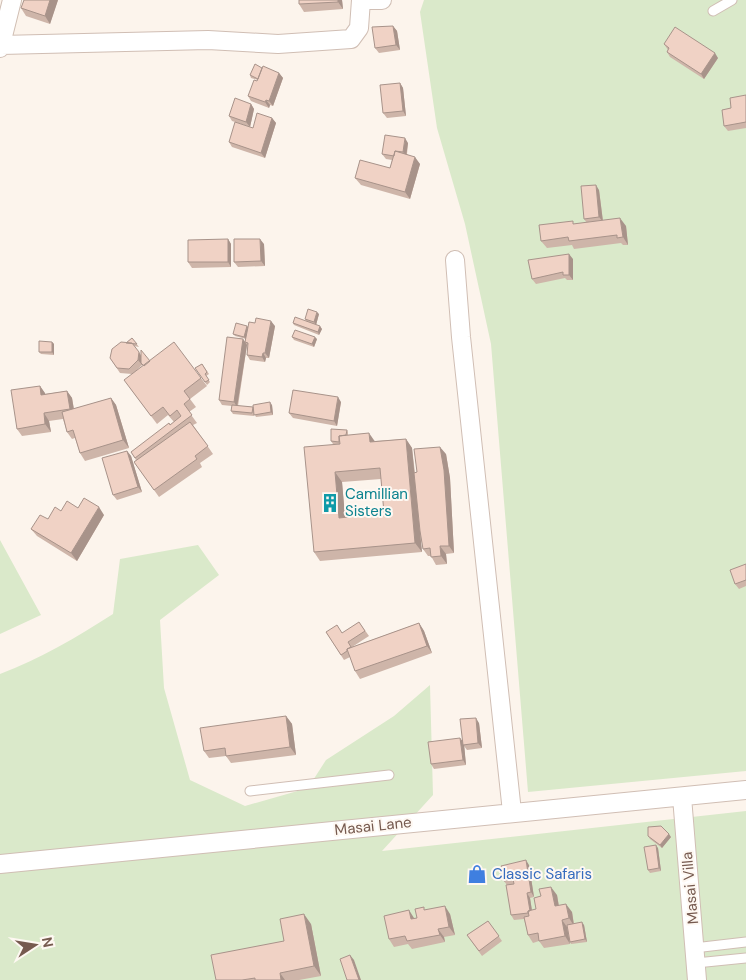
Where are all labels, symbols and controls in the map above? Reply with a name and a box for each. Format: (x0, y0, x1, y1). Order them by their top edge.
place label: Camillian Sisters (345, 484, 408, 521)
building icon: Camillian Sisters (319, 492, 341, 514)
street label: Masai Lane (334, 812, 412, 840)
street label: Masai Villa (677, 851, 703, 925)
shop icon: Classic Safaris (466, 863, 488, 885)
place label: Classic Safaris (492, 864, 592, 884)
north arrow (10, 920, 60, 970)
text: N (38, 935, 58, 949)

